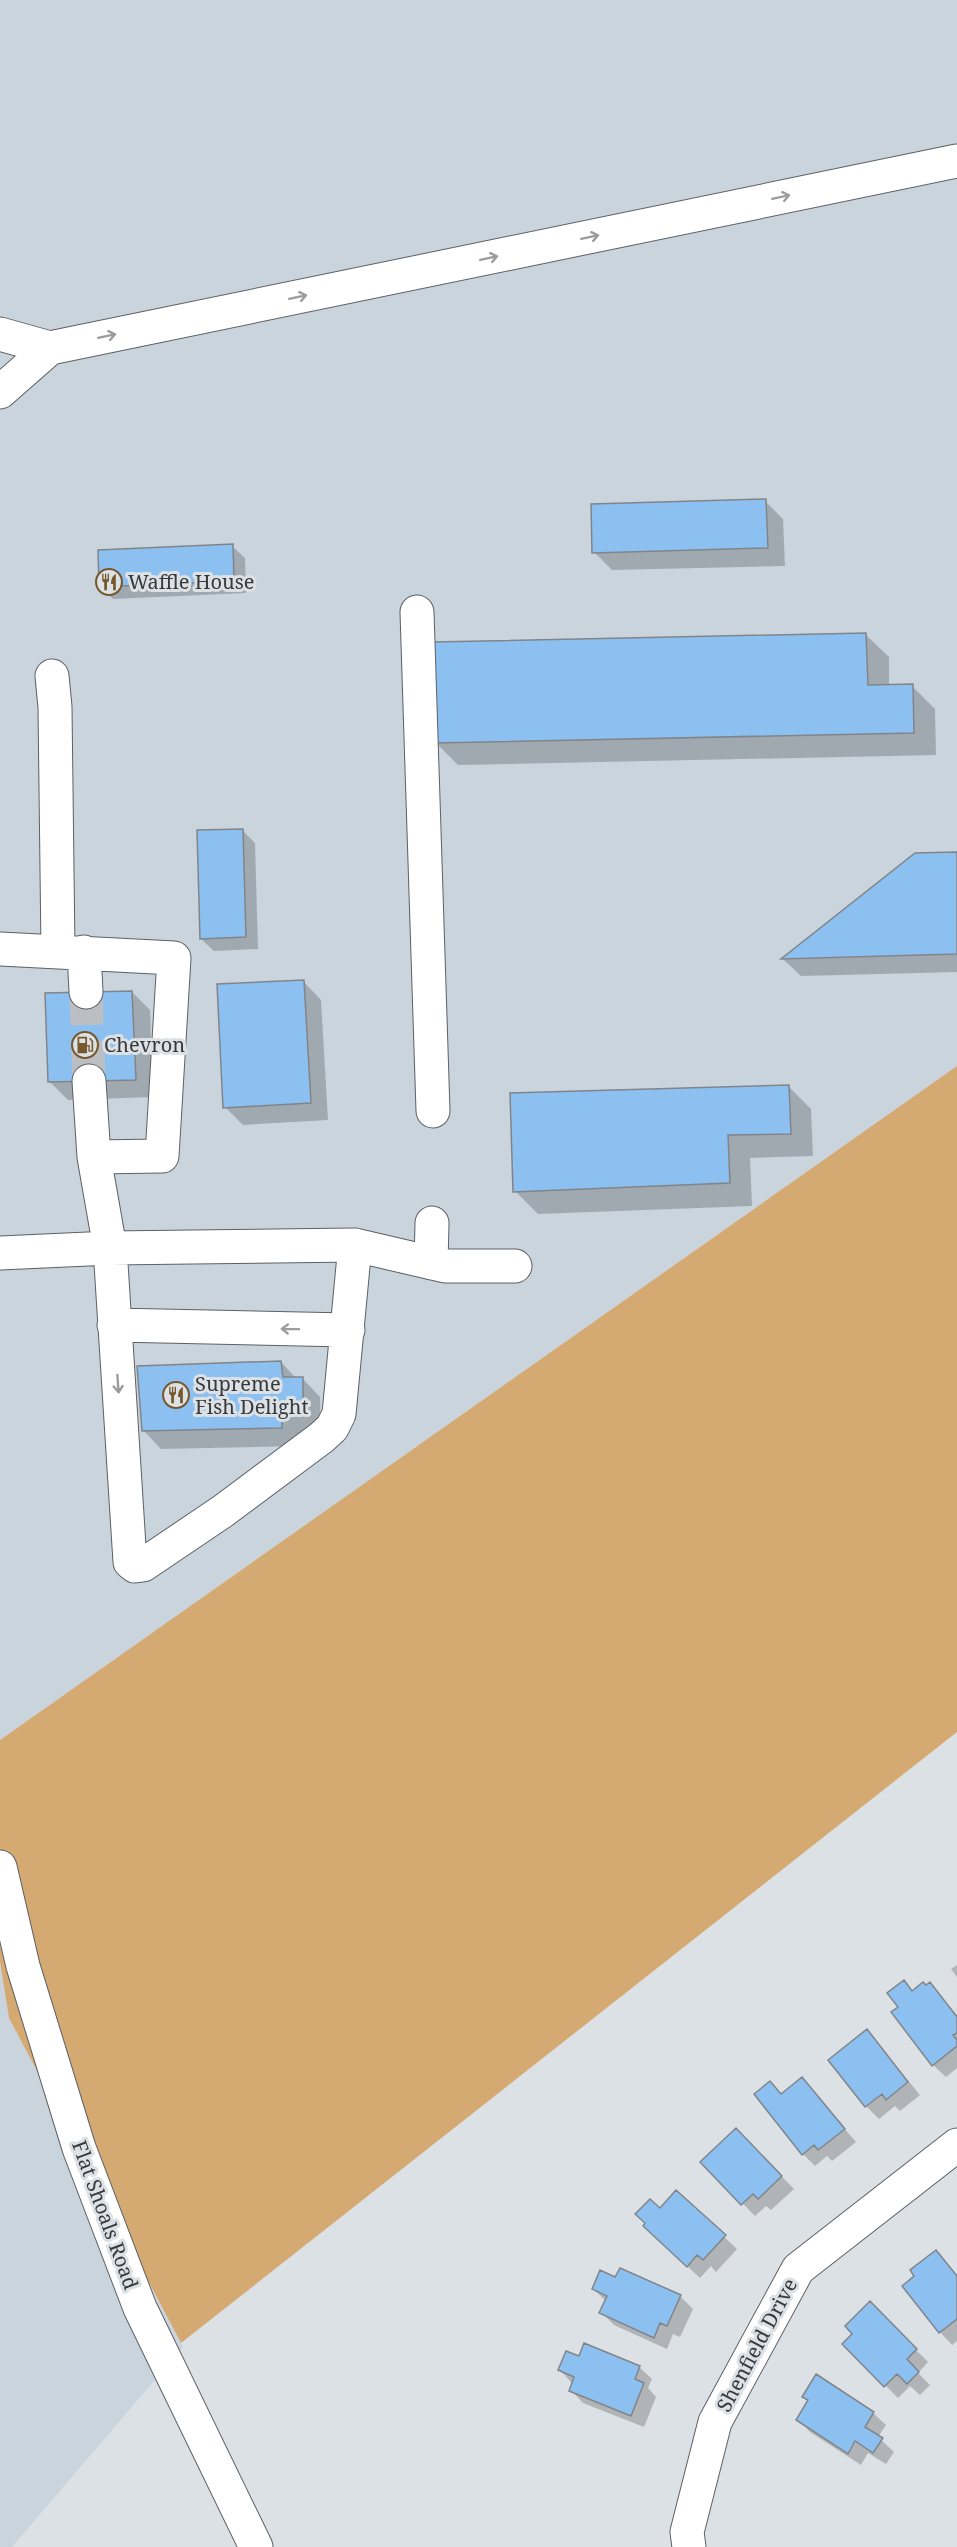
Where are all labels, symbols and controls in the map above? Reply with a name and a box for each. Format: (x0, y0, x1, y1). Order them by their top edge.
one-way arrow (771, 191, 790, 202)
one-way arrow (580, 231, 599, 242)
one-way arrow (480, 251, 499, 263)
one-way arrow (288, 291, 308, 302)
one-way arrow (97, 330, 117, 341)
restaurant icon: Waffle House (94, 567, 124, 597)
place label: Waffle House (128, 568, 255, 595)
fuel station icon: Chevron (70, 1030, 100, 1060)
place label: Chevron (104, 1031, 185, 1058)
one-way arrow (280, 1323, 300, 1334)
place label: Supreme Fish Delight (195, 1370, 308, 1420)
one-way arrow (113, 1373, 124, 1393)
restaurant icon: Supreme Fish Delight (161, 1380, 191, 1410)
street label: Flat Shoals Road (66, 2137, 145, 2293)
street label: Shenfield Drive (710, 2273, 803, 2416)

